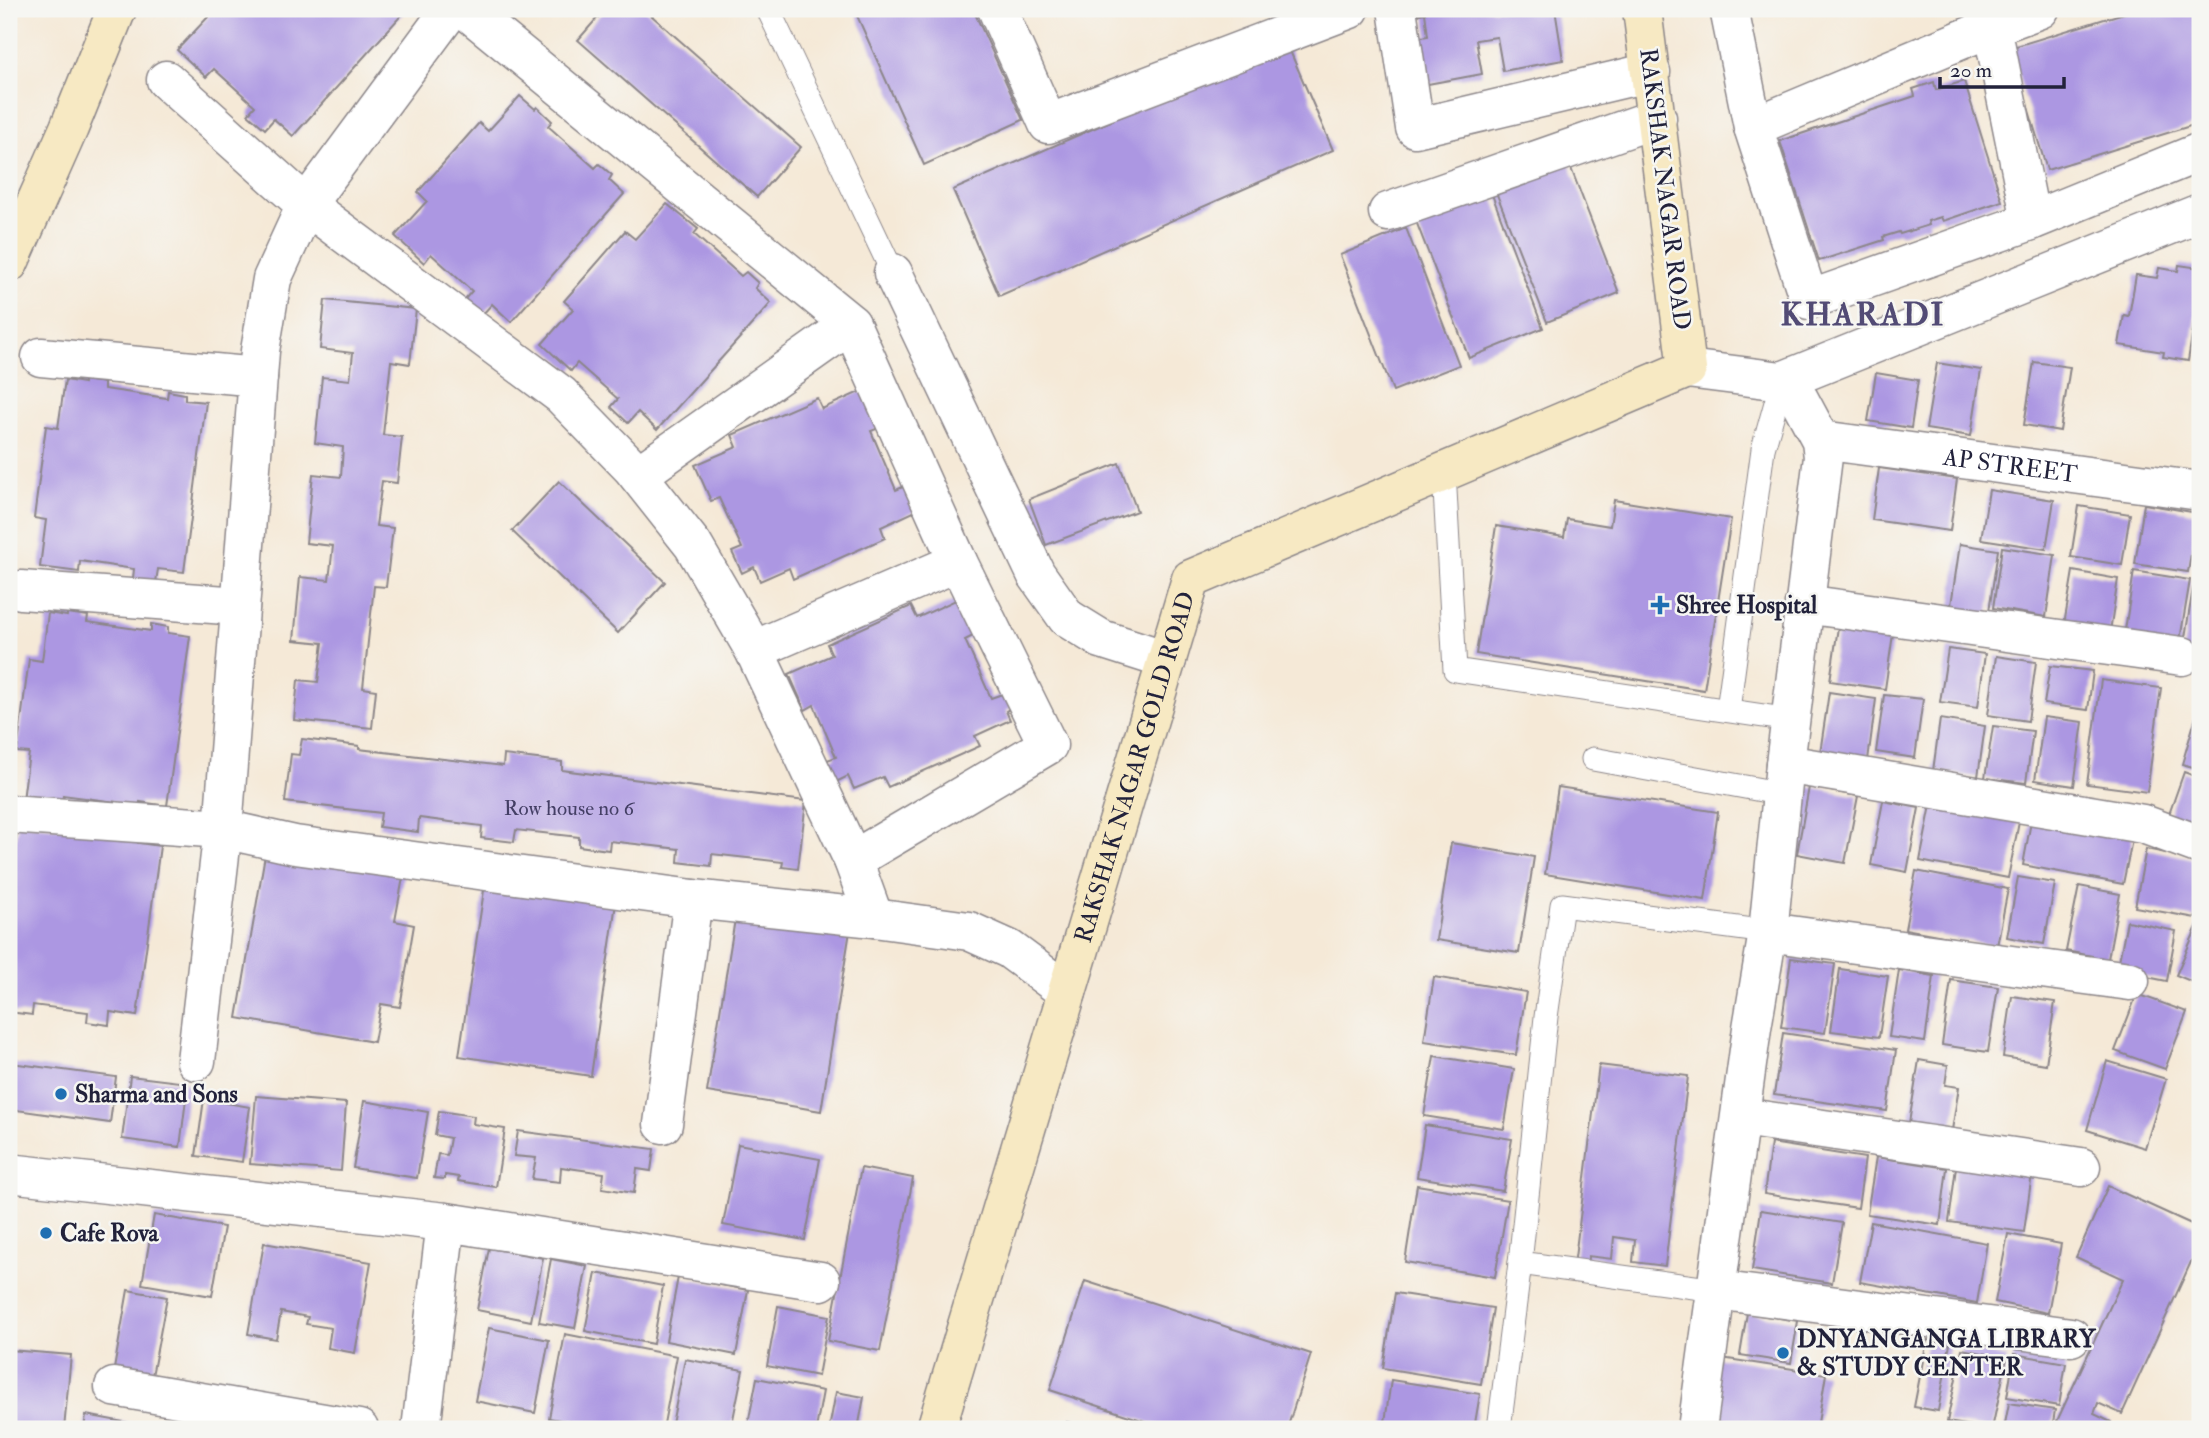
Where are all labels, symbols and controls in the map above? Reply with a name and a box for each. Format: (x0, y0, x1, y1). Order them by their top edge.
street label: RAKSHAK NAGAR ROAD (1632, 46, 1698, 332)
scale bar (1940, 46, 2064, 90)
text: 20 m (1950, 57, 1992, 84)
district label: KHARADI (1781, 295, 1945, 335)
street label: AP STREET (1940, 441, 2080, 490)
street label: RAKSHAK NAGAR GOLD ROAD (1067, 588, 1202, 946)
place label: Shree Hospital (1676, 590, 1818, 621)
marker: Shree Hospital (1650, 595, 1670, 615)
house number: Row house no 6 (504, 795, 636, 822)
place label: Sharma and Sons (75, 1079, 238, 1110)
marker: Sharma and Sons (53, 1086, 69, 1102)
place label: Cafe Rova (60, 1218, 160, 1249)
marker: Cafe Rova (38, 1225, 54, 1241)
place label: DNYANGANGA LIBRARY & STUDY CENTER (1797, 1324, 2097, 1383)
marker: DNYANGANGA LIBRARY & STUDY CENTER (1775, 1345, 1791, 1361)

